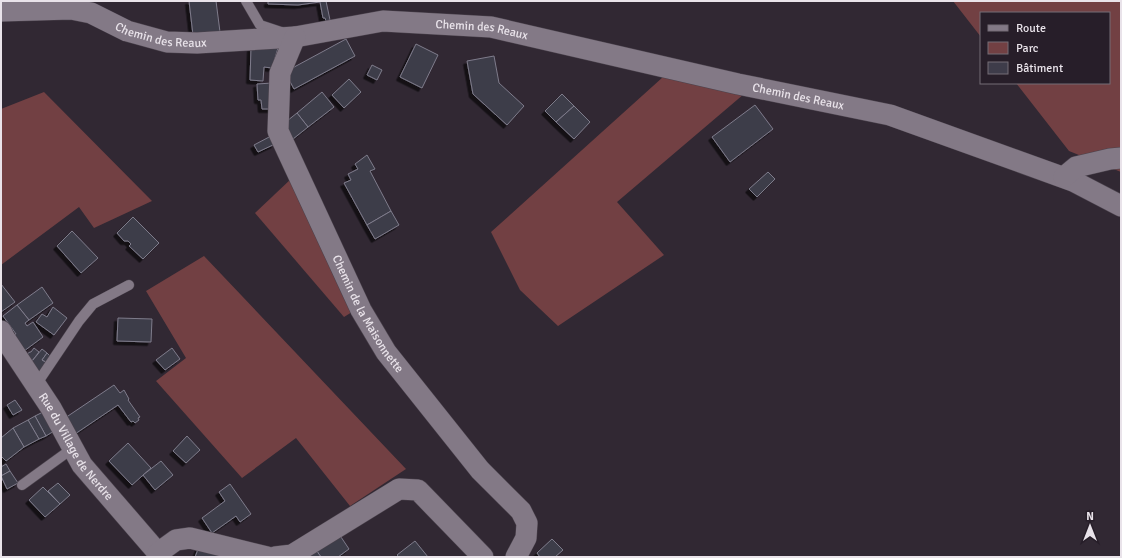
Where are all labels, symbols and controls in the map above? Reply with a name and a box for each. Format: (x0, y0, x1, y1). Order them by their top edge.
legend (980, 12, 1110, 84)
street label: Chemin des Reaux (435, 16, 530, 43)
street label: Chemin des Reaux (113, 19, 207, 51)
text: Route (1016, 21, 1046, 36)
text: Parc (1016, 41, 1039, 56)
text: Bâtiment (1016, 61, 1063, 76)
street label: Chemin des Reaux (751, 80, 846, 113)
street label: Chemin de la Maisonnette (329, 252, 407, 376)
street label: Rue du Village de Nerdre (35, 390, 117, 503)
north arrow (1070, 506, 1110, 546)
text: N (1086, 510, 1094, 523)

